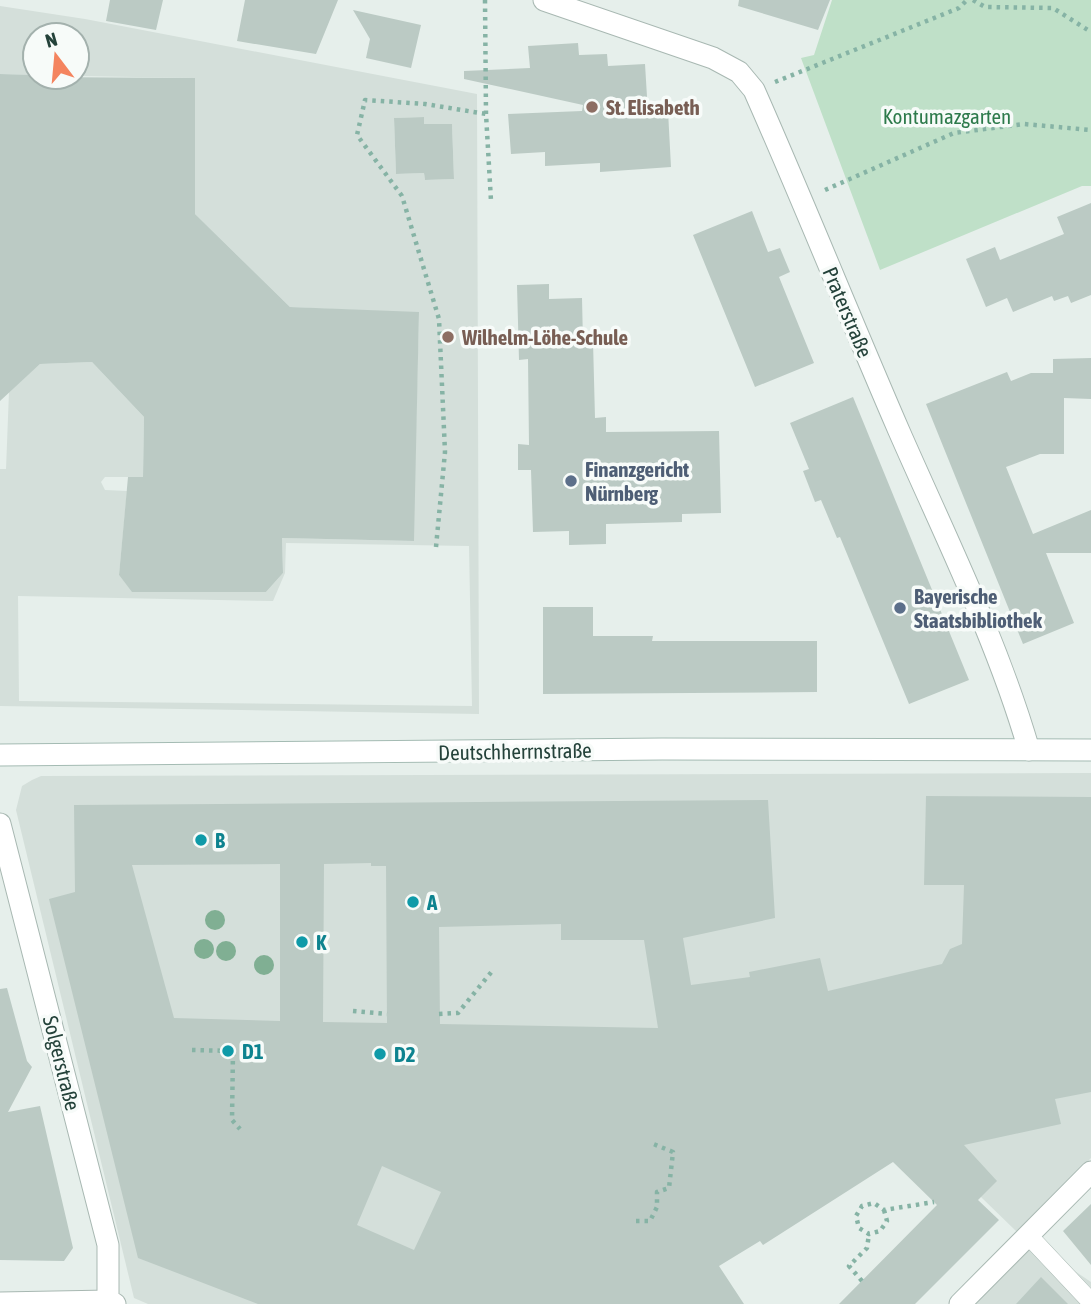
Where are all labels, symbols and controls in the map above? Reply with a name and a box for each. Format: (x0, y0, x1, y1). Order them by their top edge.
north arrow (21, 21, 91, 91)
text: N (43, 28, 60, 52)
place label: St. Elisabeth (606, 95, 700, 119)
marker: St. Elisabeth (584, 99, 600, 115)
park label: Kontumazgarten (883, 104, 1011, 128)
street label: Praterstraße (818, 263, 878, 361)
place label: Wilhelm-Löhe-Schule (461, 325, 628, 349)
marker: Wilhelm-Löhe-Schule (440, 329, 456, 345)
place label: Finanzgericht Nürnberg (585, 457, 689, 505)
marker: Finanzgericht Nürnberg (563, 473, 579, 489)
place label: Bayerische Staatsbibliothek (914, 584, 1043, 632)
marker: Bayerische Staatsbibliothek (892, 600, 908, 616)
street label: Deutschherrnstraße (438, 738, 592, 764)
place label: B (215, 828, 225, 852)
marker: B (193, 832, 209, 848)
place label: A (426, 890, 438, 914)
marker: A (405, 894, 421, 910)
place label: K (316, 930, 327, 954)
marker: K (294, 934, 310, 950)
street label: Solgerstraße (39, 1013, 85, 1113)
place label: D1 (242, 1039, 264, 1063)
place label: D2 (394, 1042, 416, 1066)
marker: D1 (220, 1043, 236, 1059)
marker: D2 (372, 1046, 388, 1062)

